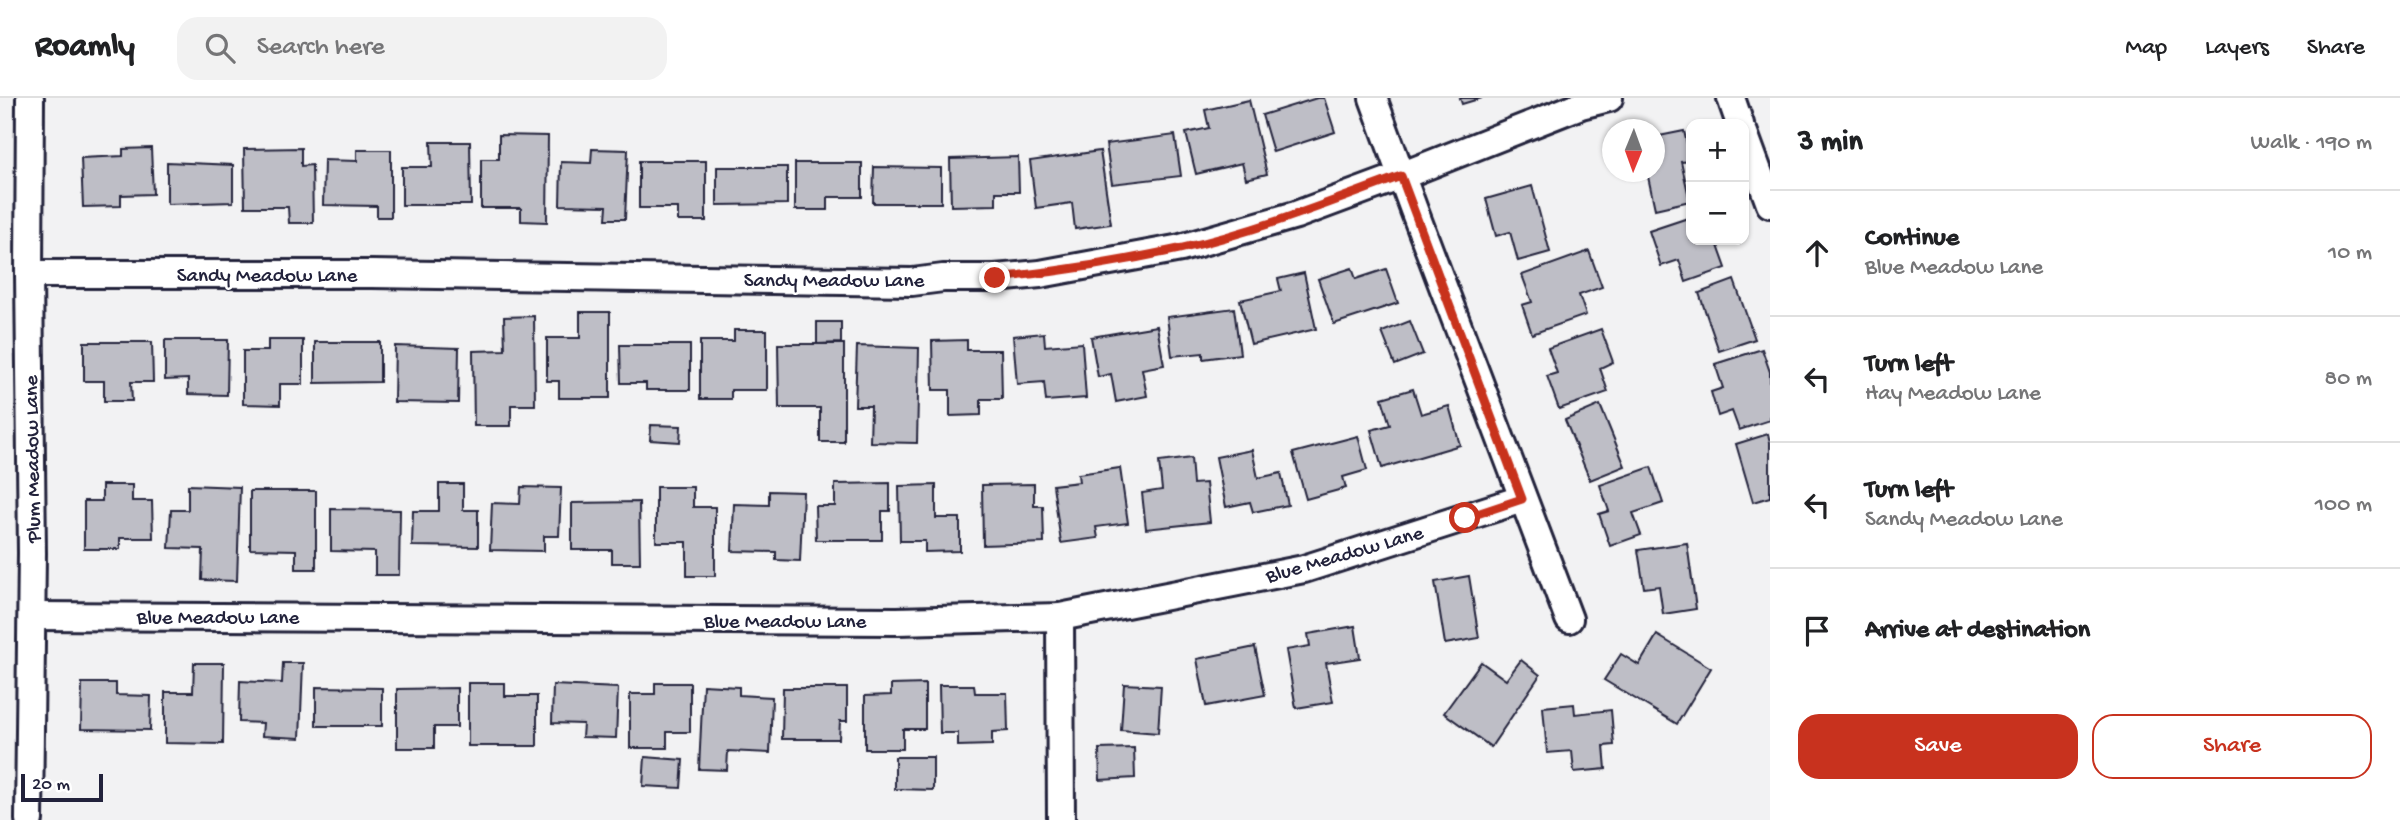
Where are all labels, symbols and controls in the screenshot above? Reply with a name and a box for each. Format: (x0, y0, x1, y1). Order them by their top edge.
search box (177, 17, 667, 80)
text: Roamly (35, 29, 135, 67)
icon: search (201, 29, 239, 67)
text: Search here (257, 33, 385, 64)
text: Map (2125, 34, 2167, 63)
text: Layers (2205, 34, 2269, 63)
text: Share (2307, 34, 2365, 63)
north arrow (1602, 119, 1665, 182)
map controls (1686, 119, 1749, 245)
button: + (1686, 119, 1749, 182)
text: 3 min (1798, 126, 1863, 161)
text: Walk · 190 m (2251, 130, 2372, 157)
button: − (1686, 182, 1749, 245)
text: Continue (1865, 224, 1959, 255)
icon: ahead (1798, 234, 1836, 272)
text: 10 m (2328, 240, 2372, 267)
text: Blue Meadow Lane (1865, 255, 2043, 282)
route end (979, 262, 1010, 293)
street label: Sandy Meadow Lane (177, 265, 358, 290)
street label: Sandy Meadow Lane (744, 270, 925, 295)
text: Turn left (1865, 350, 1953, 381)
icon: left (1798, 360, 1836, 398)
text: 80 m (2325, 366, 2372, 393)
street label: Plum Meadow Lane (21, 374, 48, 544)
text: Hay Meadow Lane (1865, 381, 2041, 408)
text: Turn left (1865, 476, 1953, 507)
icon: left (1798, 486, 1836, 524)
text: 100 m (2315, 492, 2372, 519)
route start (1449, 502, 1480, 533)
text: Sandy Meadow Lane (1865, 507, 2063, 534)
street label: Blue Meadow Lane (1262, 522, 1428, 591)
street label: Blue Meadow Lane (136, 607, 301, 632)
street label: Blue Meadow Lane (703, 611, 868, 636)
icon: arrive (1798, 612, 1836, 650)
text: Arrive at destination (1865, 616, 2090, 647)
button: Save (1798, 714, 2078, 779)
button: Share (2092, 714, 2372, 779)
scale bar (21, 771, 103, 803)
text: 20 m (32, 774, 70, 797)

